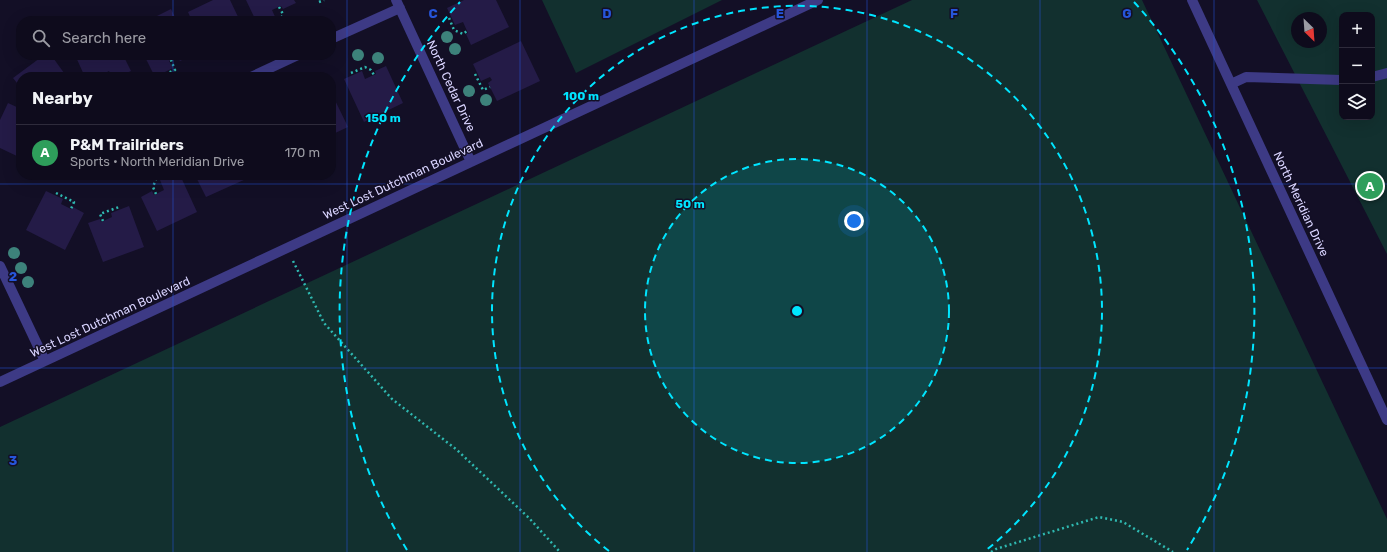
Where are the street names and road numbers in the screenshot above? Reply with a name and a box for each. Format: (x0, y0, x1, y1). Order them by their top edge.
street label: North Cedar Drive (424, 38, 478, 134)
street label: West Lost Dutchman Boulevard (321, 136, 485, 222)
street label: North Meridian Drive (1271, 149, 1332, 259)
street label: West Lost Dutchman Boulevard (28, 274, 192, 360)

